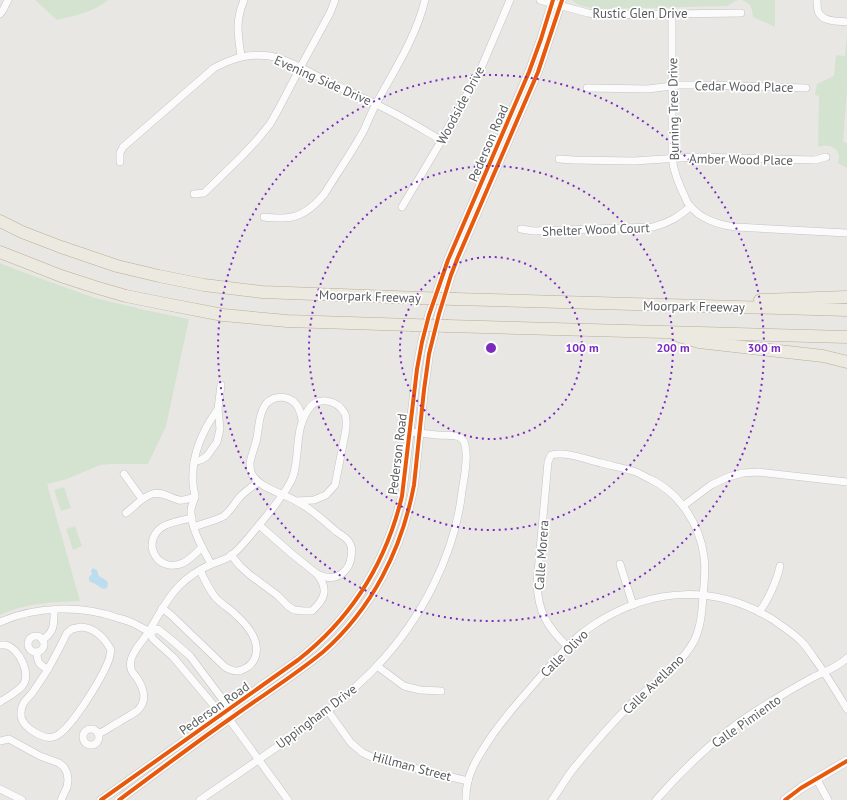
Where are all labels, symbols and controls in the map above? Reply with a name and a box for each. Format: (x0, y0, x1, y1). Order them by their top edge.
street label: Rustic Glen Drive (592, 5, 688, 22)
street label: Evening Side Drive (272, 51, 374, 109)
street label: Burning Tree Drive (664, 57, 683, 160)
street label: Woodside Drive (433, 63, 488, 147)
street label: Cedar Wood Place (694, 77, 794, 96)
street label: Pederson Road (465, 102, 512, 184)
street label: Amber Wood Place (689, 150, 793, 169)
street label: Shelter Wood Court (542, 219, 651, 240)
street label: Moorpark Freeway (319, 286, 421, 307)
street label: Moorpark Freeway (643, 297, 745, 316)
text: 100 m (565, 340, 599, 355)
text: 200 m (656, 340, 690, 355)
text: 300 m (747, 340, 781, 355)
centre of rings (484, 341, 498, 355)
street label: Pederson Road (384, 412, 411, 496)
street label: Calle Morera (531, 519, 552, 591)
street label: Calle Olivo (537, 626, 592, 681)
street label: Calle Avellano (619, 651, 688, 718)
street label: Pederson Road (176, 678, 253, 739)
street label: Uppingham Drive (273, 680, 360, 752)
street label: Calle Pimiento (708, 691, 784, 752)
street label: Hillman Street (371, 748, 454, 785)

